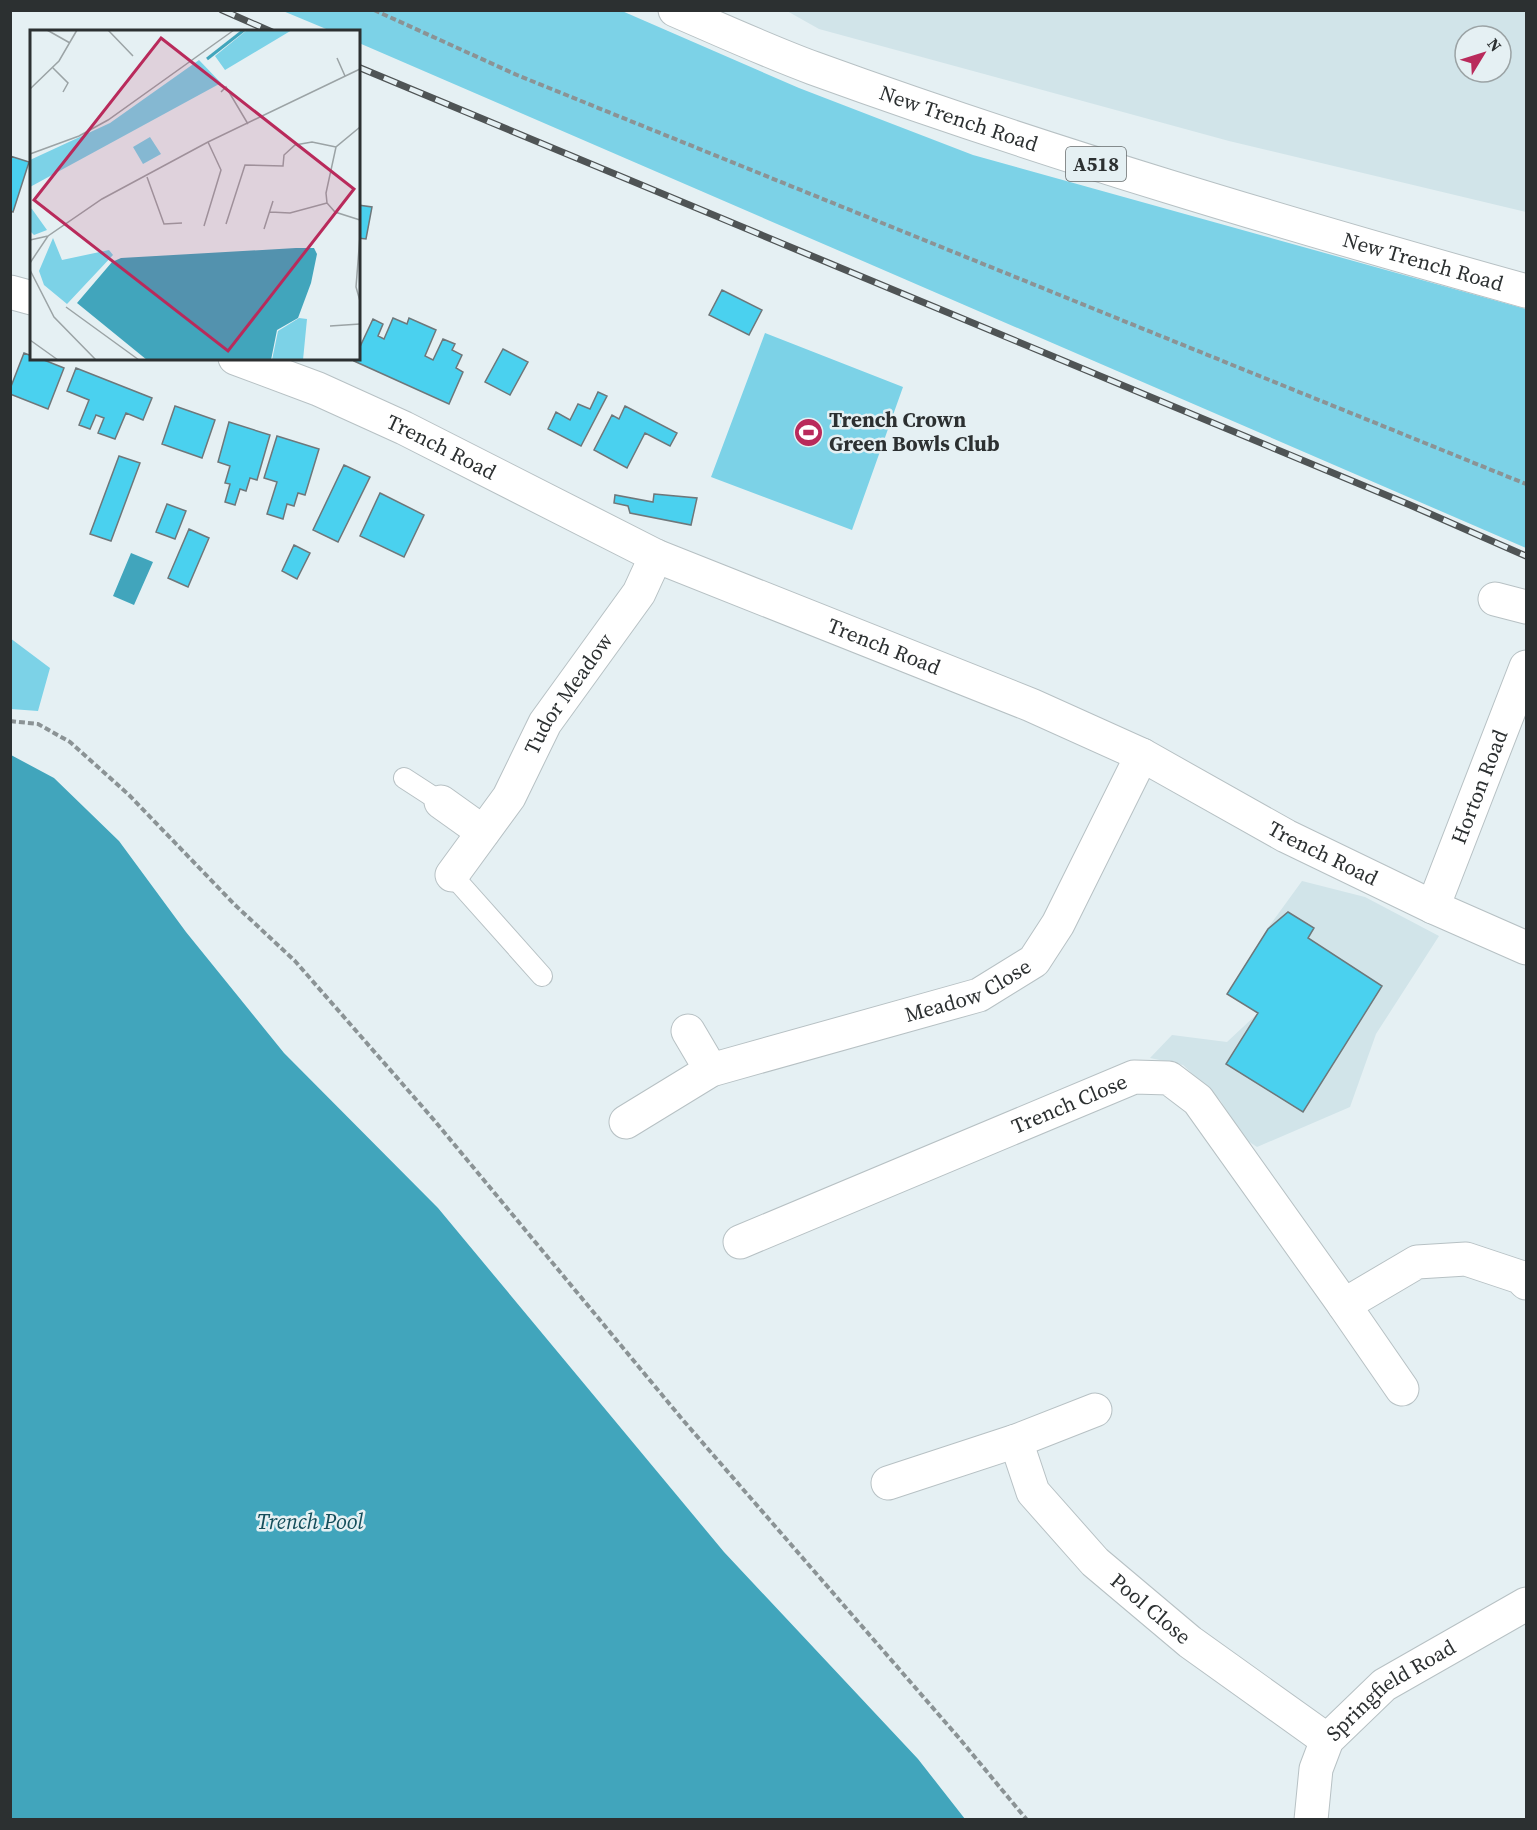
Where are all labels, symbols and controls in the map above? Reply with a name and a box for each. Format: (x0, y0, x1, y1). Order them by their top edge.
north arrow (1453, 24, 1513, 84)
inset map (30, 30, 360, 360)
text: N (1483, 33, 1507, 56)
street label: New Trench Road (876, 78, 1042, 158)
road number: A518 (1066, 147, 1126, 181)
street label: New Trench Road (1340, 225, 1507, 298)
place label: Trench Crown Green Bowls Club (829, 405, 1000, 458)
street label: Trench Road (382, 407, 502, 487)
sports icon: Trench Crown Green Bowls Club (792, 416, 824, 448)
street label: Trench Road (823, 611, 945, 682)
street label: Tudor Meadow (517, 627, 619, 759)
street label: Horton Road (1444, 725, 1514, 848)
street label: Trench Road (1263, 814, 1383, 892)
street label: Meadow Close (901, 951, 1036, 1029)
street label: Trench Close (1007, 1067, 1131, 1141)
water label: Trench Pool (257, 1506, 364, 1536)
street label: Pool Close (1105, 1566, 1197, 1651)
street label: Springfield Road (1319, 1632, 1461, 1747)

